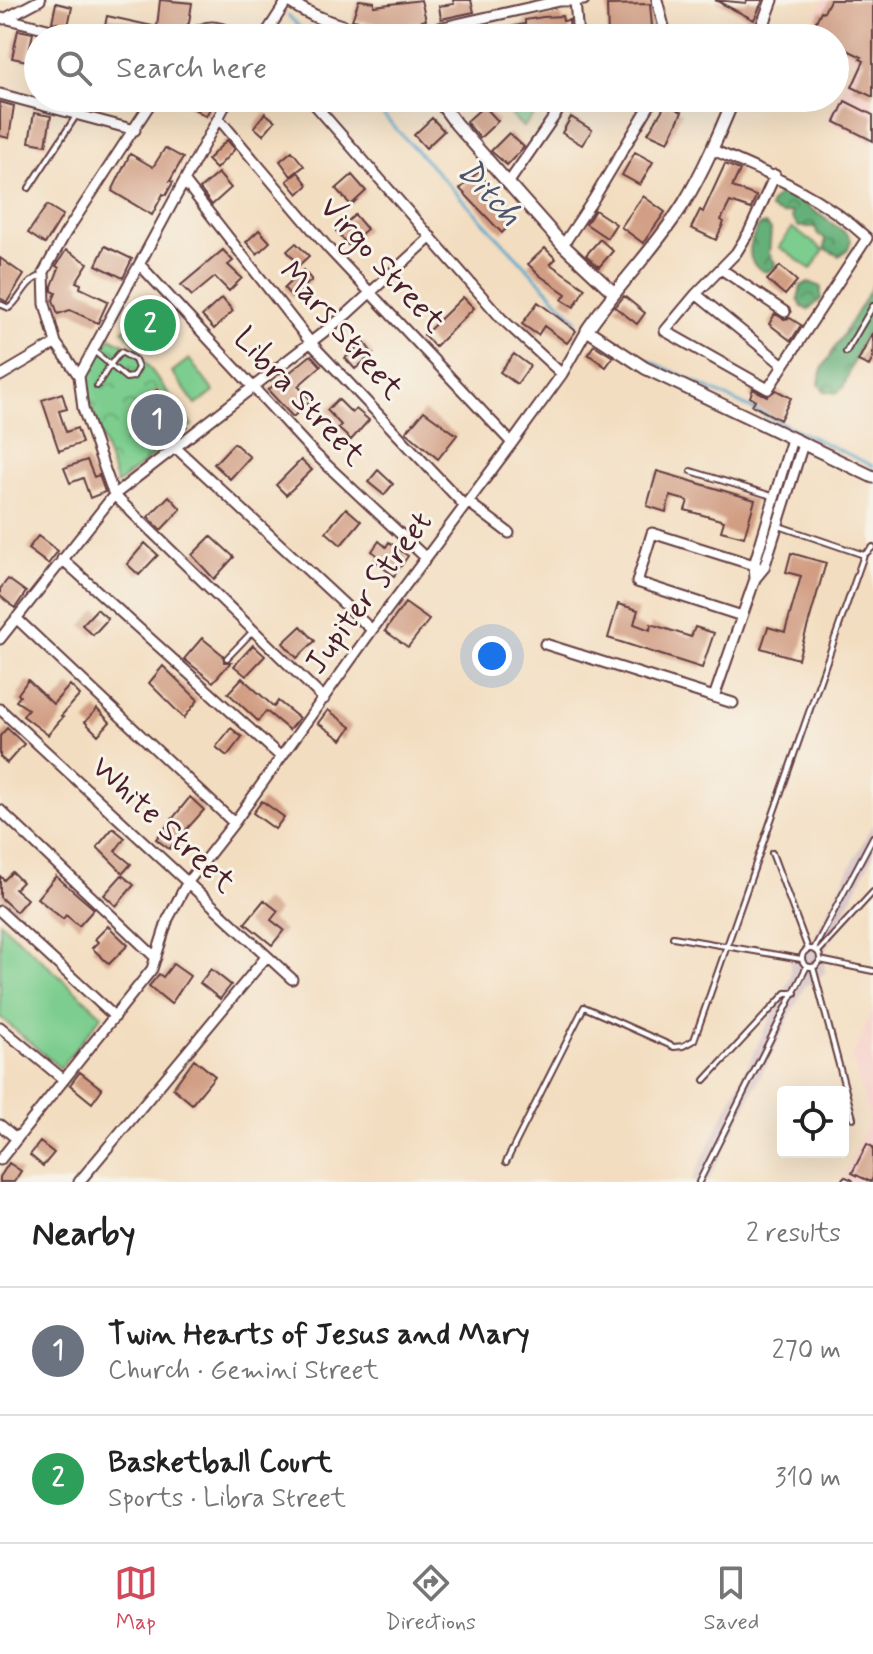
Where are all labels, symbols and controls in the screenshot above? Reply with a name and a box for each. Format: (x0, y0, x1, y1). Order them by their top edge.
search box (24, 24, 849, 112)
icon: search (52, 46, 96, 90)
text: Search here (116, 49, 267, 88)
water label: Ditch (446, 149, 532, 237)
street label: Virgo Street (308, 188, 455, 344)
street label: Mars Street (269, 253, 413, 409)
pin: 2 (124, 295, 176, 355)
street label: Libra Street (224, 318, 374, 476)
pin: 1 (131, 390, 183, 450)
street label: Jupiter Street (295, 503, 443, 683)
your location (472, 636, 512, 676)
street label: White Street (81, 747, 245, 903)
map controls (777, 1086, 849, 1158)
button: locate (777, 1086, 849, 1158)
text: Nearby (32, 1212, 136, 1257)
text: 2 results (746, 1217, 841, 1251)
text: Twin Hearts of Jesus and Mary (108, 1315, 530, 1354)
text: 1 (52, 1334, 64, 1368)
text: 270 m (772, 1334, 841, 1368)
text: Church · Gemini Street (108, 1354, 379, 1388)
text: Basketball Court (108, 1443, 332, 1482)
text: 2 (52, 1462, 64, 1496)
text: 310 m (775, 1462, 841, 1496)
text: Sports · Libra Street (108, 1482, 346, 1516)
tab: Map (114, 1561, 158, 1637)
tab: Directions (385, 1561, 476, 1637)
tab: Saved (704, 1561, 759, 1637)

